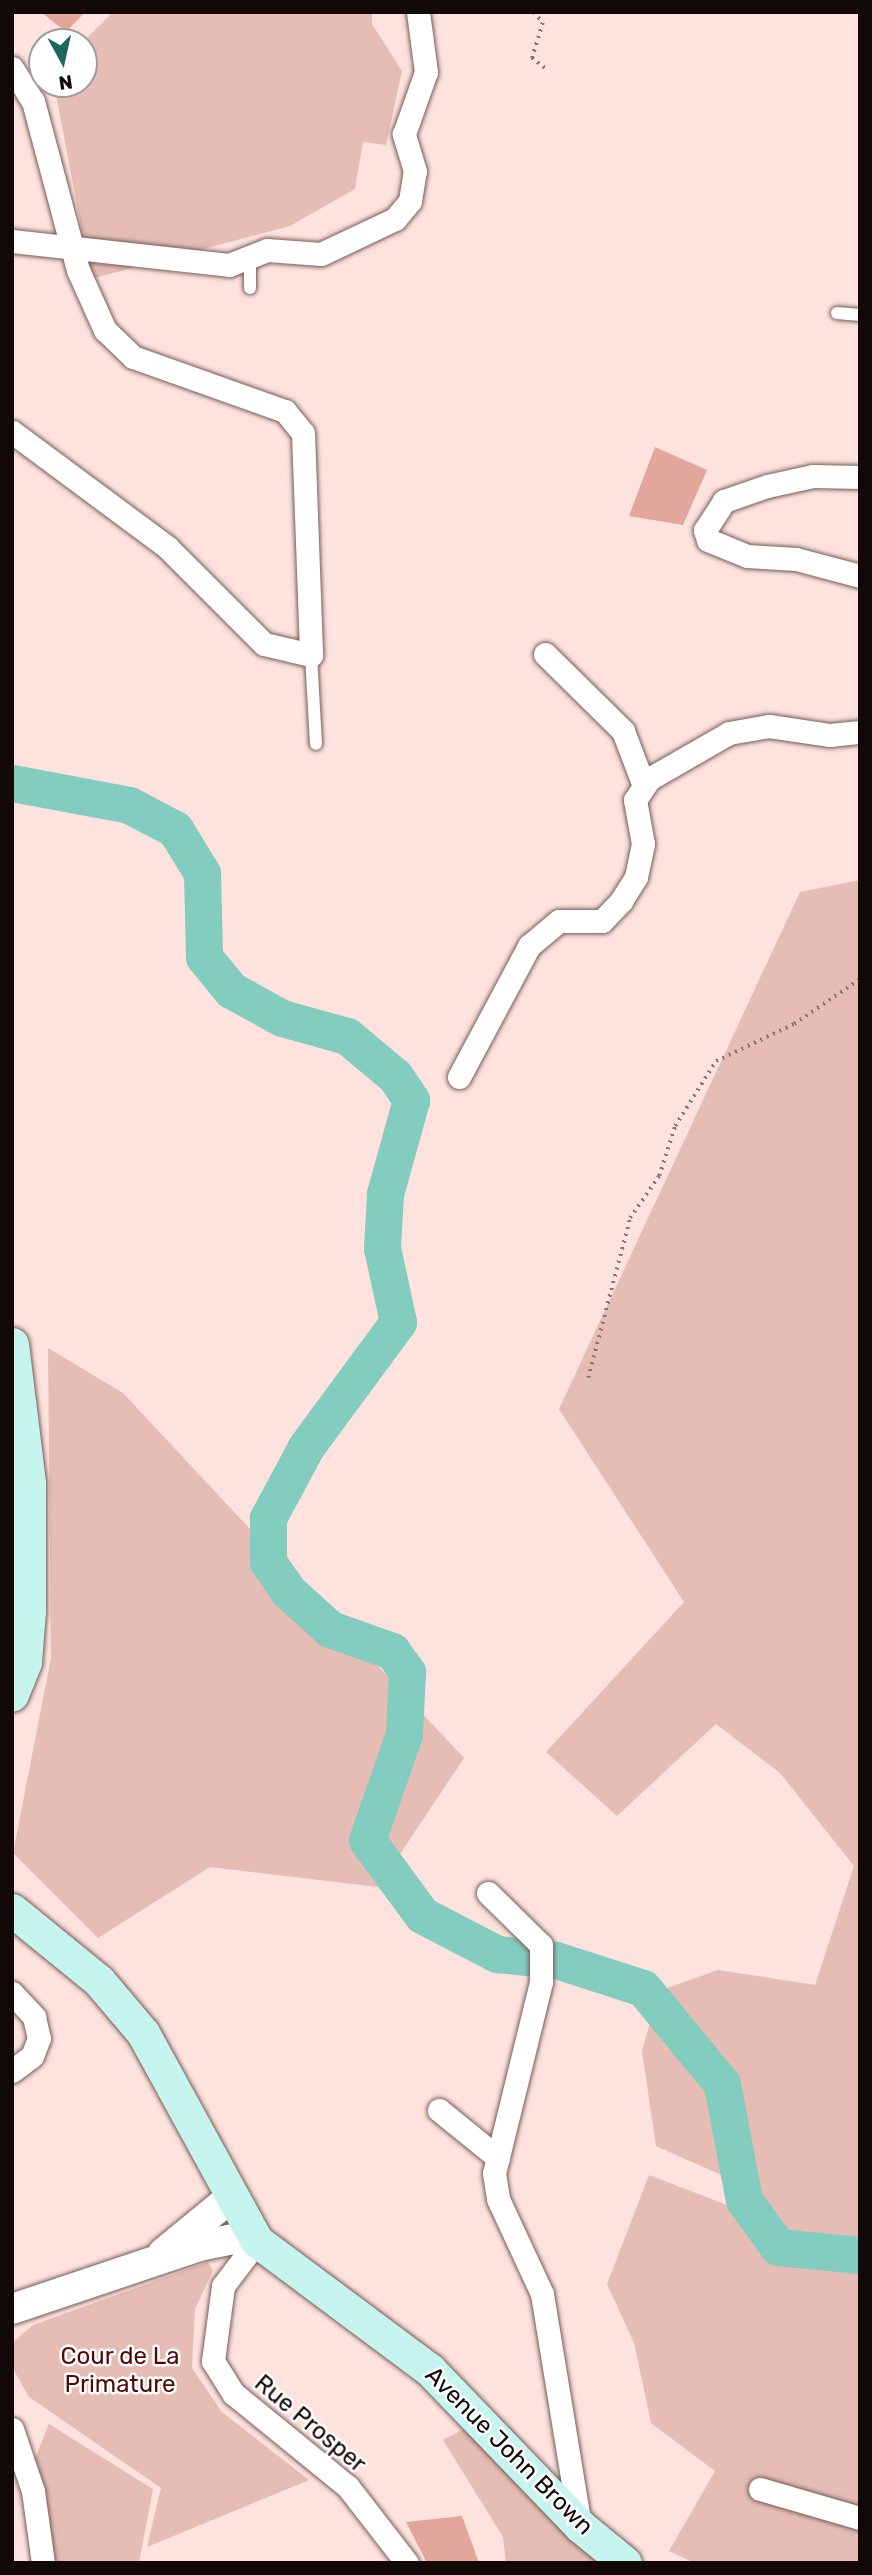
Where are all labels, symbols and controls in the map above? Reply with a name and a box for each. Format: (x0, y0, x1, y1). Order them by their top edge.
north arrow (28, 28, 98, 98)
text: N (57, 70, 74, 95)
park label: Cour de La Primature (60, 2343, 180, 2399)
street label: Avenue John Brown (419, 2361, 599, 2541)
street label: Rue Prosper (248, 2369, 372, 2479)

